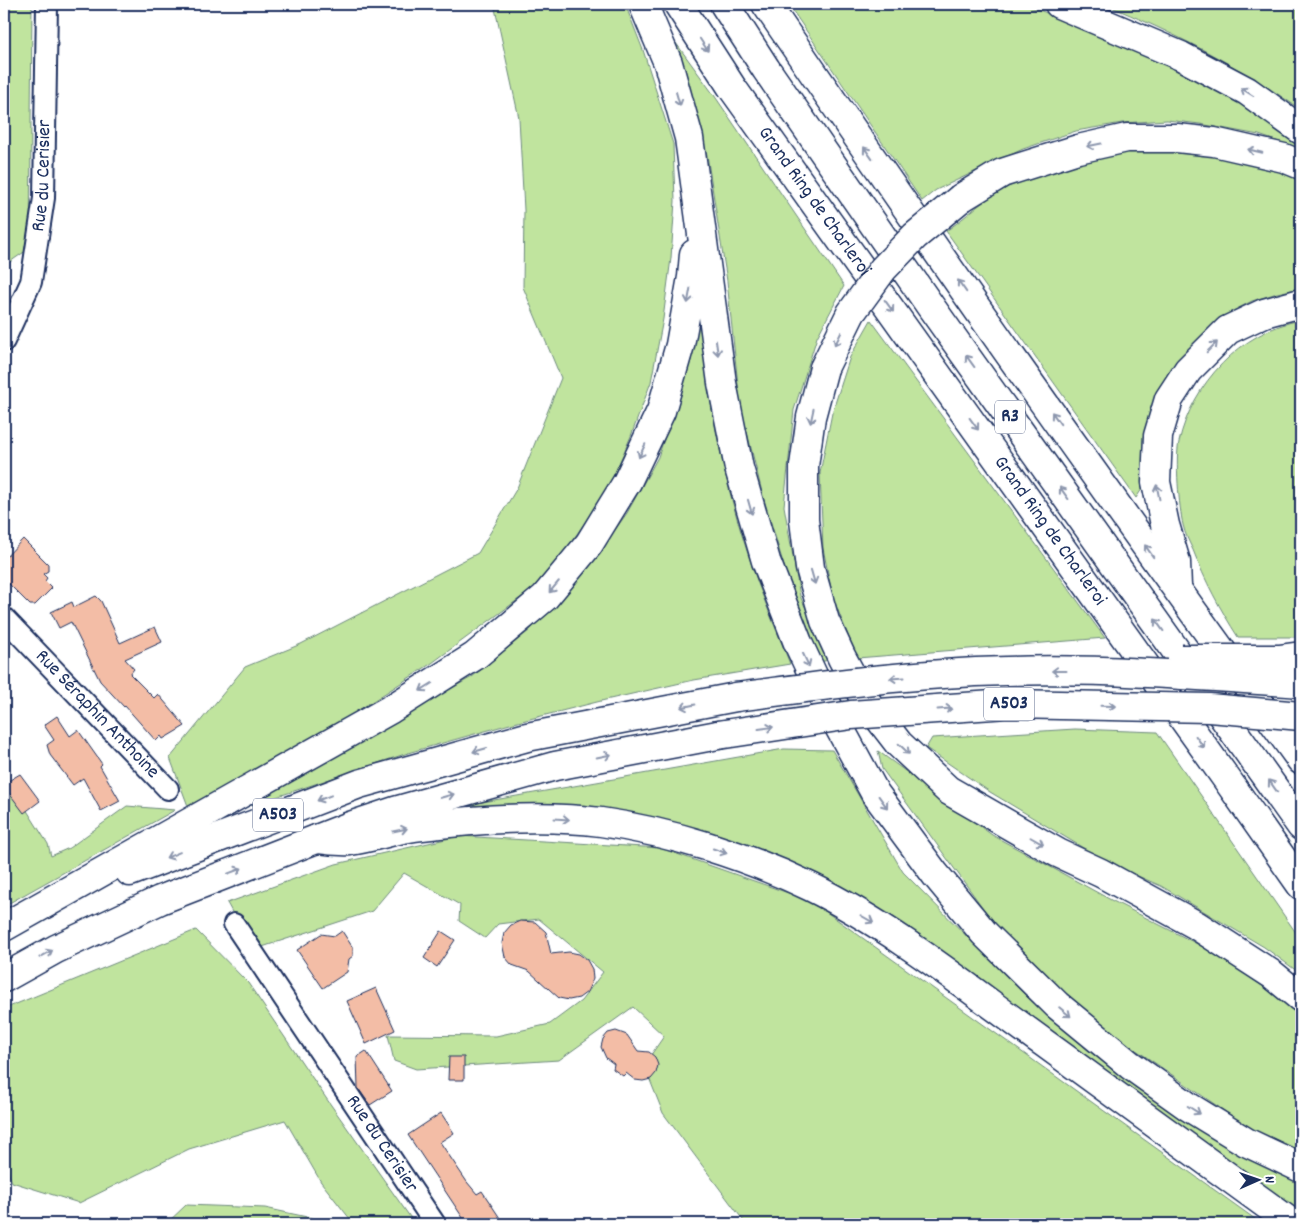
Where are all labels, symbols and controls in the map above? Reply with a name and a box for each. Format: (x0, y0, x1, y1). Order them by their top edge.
one-way arrow (700, 37, 710, 51)
one-way arrow (1240, 87, 1254, 97)
one-way arrow (674, 90, 683, 106)
street label: Rue du Cerisier (25, 119, 59, 234)
street label: Grand Ring de Charleroi (750, 121, 877, 283)
one-way arrow (1087, 141, 1103, 151)
one-way arrow (863, 146, 873, 160)
one-way arrow (1247, 146, 1263, 155)
one-way arrow (957, 279, 967, 293)
one-way arrow (683, 288, 693, 304)
one-way arrow (884, 299, 894, 313)
one-way arrow (833, 331, 842, 346)
one-way arrow (712, 340, 722, 356)
one-way arrow (1206, 341, 1218, 353)
one-way arrow (965, 354, 975, 368)
road number: R3 (995, 401, 1025, 434)
one-way arrow (807, 407, 816, 423)
one-way arrow (1051, 411, 1061, 425)
one-way arrow (969, 417, 979, 431)
one-way arrow (637, 443, 646, 458)
street label: Grand Ring de Charleroi (986, 451, 1113, 612)
one-way arrow (1153, 484, 1163, 500)
one-way arrow (1059, 486, 1069, 500)
one-way arrow (746, 499, 755, 515)
one-way arrow (1144, 544, 1154, 558)
one-way arrow (808, 569, 818, 585)
one-way arrow (548, 580, 559, 593)
one-way arrow (1154, 618, 1164, 632)
street label: Rue Séraphin Anthoine (28, 644, 166, 786)
one-way arrow (801, 652, 811, 667)
one-way arrow (1051, 666, 1068, 676)
one-way arrow (889, 674, 905, 683)
one-way arrow (420, 682, 434, 692)
road number: A503 (984, 688, 1034, 721)
one-way arrow (680, 702, 696, 711)
one-way arrow (1099, 702, 1115, 711)
one-way arrow (937, 704, 953, 713)
one-way arrow (758, 722, 774, 732)
one-way arrow (1195, 734, 1206, 748)
one-way arrow (898, 743, 911, 755)
one-way arrow (472, 746, 488, 755)
one-way arrow (595, 751, 611, 761)
one-way arrow (1268, 779, 1278, 793)
one-way arrow (438, 791, 454, 801)
one-way arrow (317, 794, 332, 803)
one-way arrow (877, 795, 888, 808)
road number: A503 (253, 798, 303, 832)
one-way arrow (553, 815, 569, 824)
one-way arrow (391, 825, 407, 834)
one-way arrow (1030, 836, 1045, 846)
one-way arrow (712, 847, 728, 857)
one-way arrow (165, 852, 180, 861)
one-way arrow (227, 866, 243, 875)
one-way arrow (860, 915, 874, 925)
one-way arrow (39, 949, 54, 959)
one-way arrow (1058, 1006, 1071, 1017)
street label: Rue du Cerisier (339, 1090, 425, 1199)
one-way arrow (1187, 1105, 1201, 1115)
north arrow (1232, 1156, 1282, 1206)
text: N (1259, 1176, 1279, 1184)

